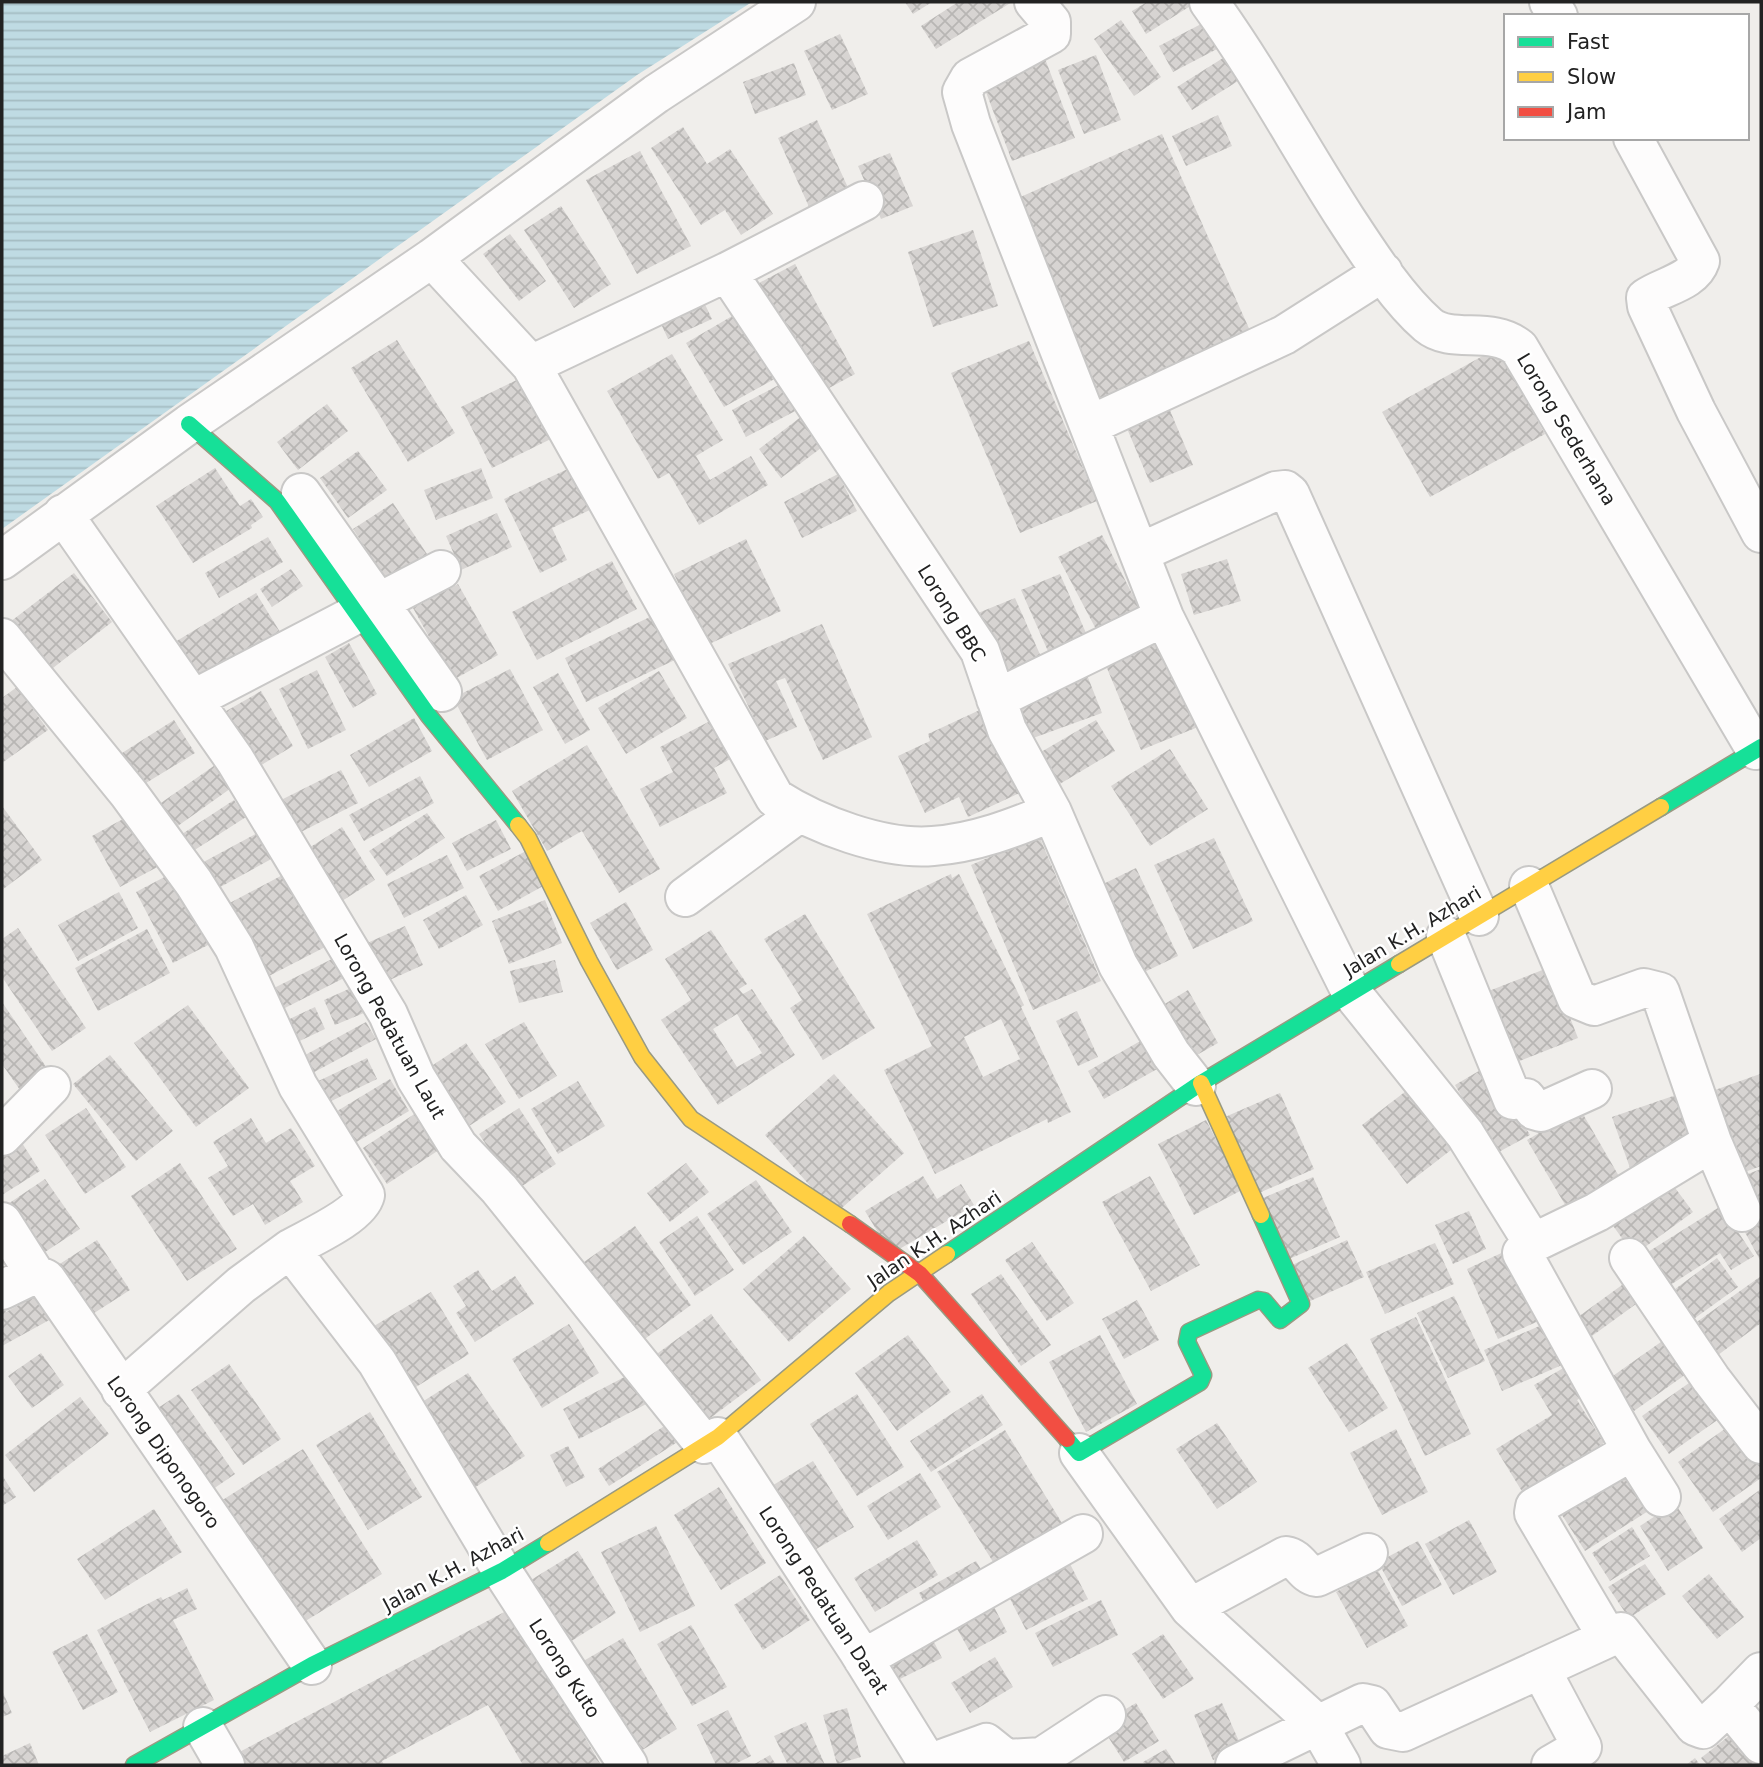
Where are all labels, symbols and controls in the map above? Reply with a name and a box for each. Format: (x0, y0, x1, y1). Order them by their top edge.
legend (1504, 14, 1749, 140)
text: Fast (1567, 30, 1609, 54)
text: Slow (1567, 65, 1616, 89)
text: Jam (1565, 100, 1607, 124)
street label: Lorong Sederhana (1513, 349, 1621, 509)
street label: Lorong BBC (914, 561, 990, 665)
street label: Jalan K.H. Azhari (1338, 881, 1485, 981)
street label: Lorong Pedatuan Laut (330, 930, 450, 1122)
street label: Jalan K.H. Azhari (862, 1186, 1005, 1292)
street label: Lorong Diponogoro (103, 1372, 225, 1532)
street label: Lorong Pedatuan Darat (755, 1502, 893, 1698)
street label: Jalan K.H. Azhari (378, 1523, 527, 1616)
street label: Lorong Kuto (525, 1614, 605, 1722)

